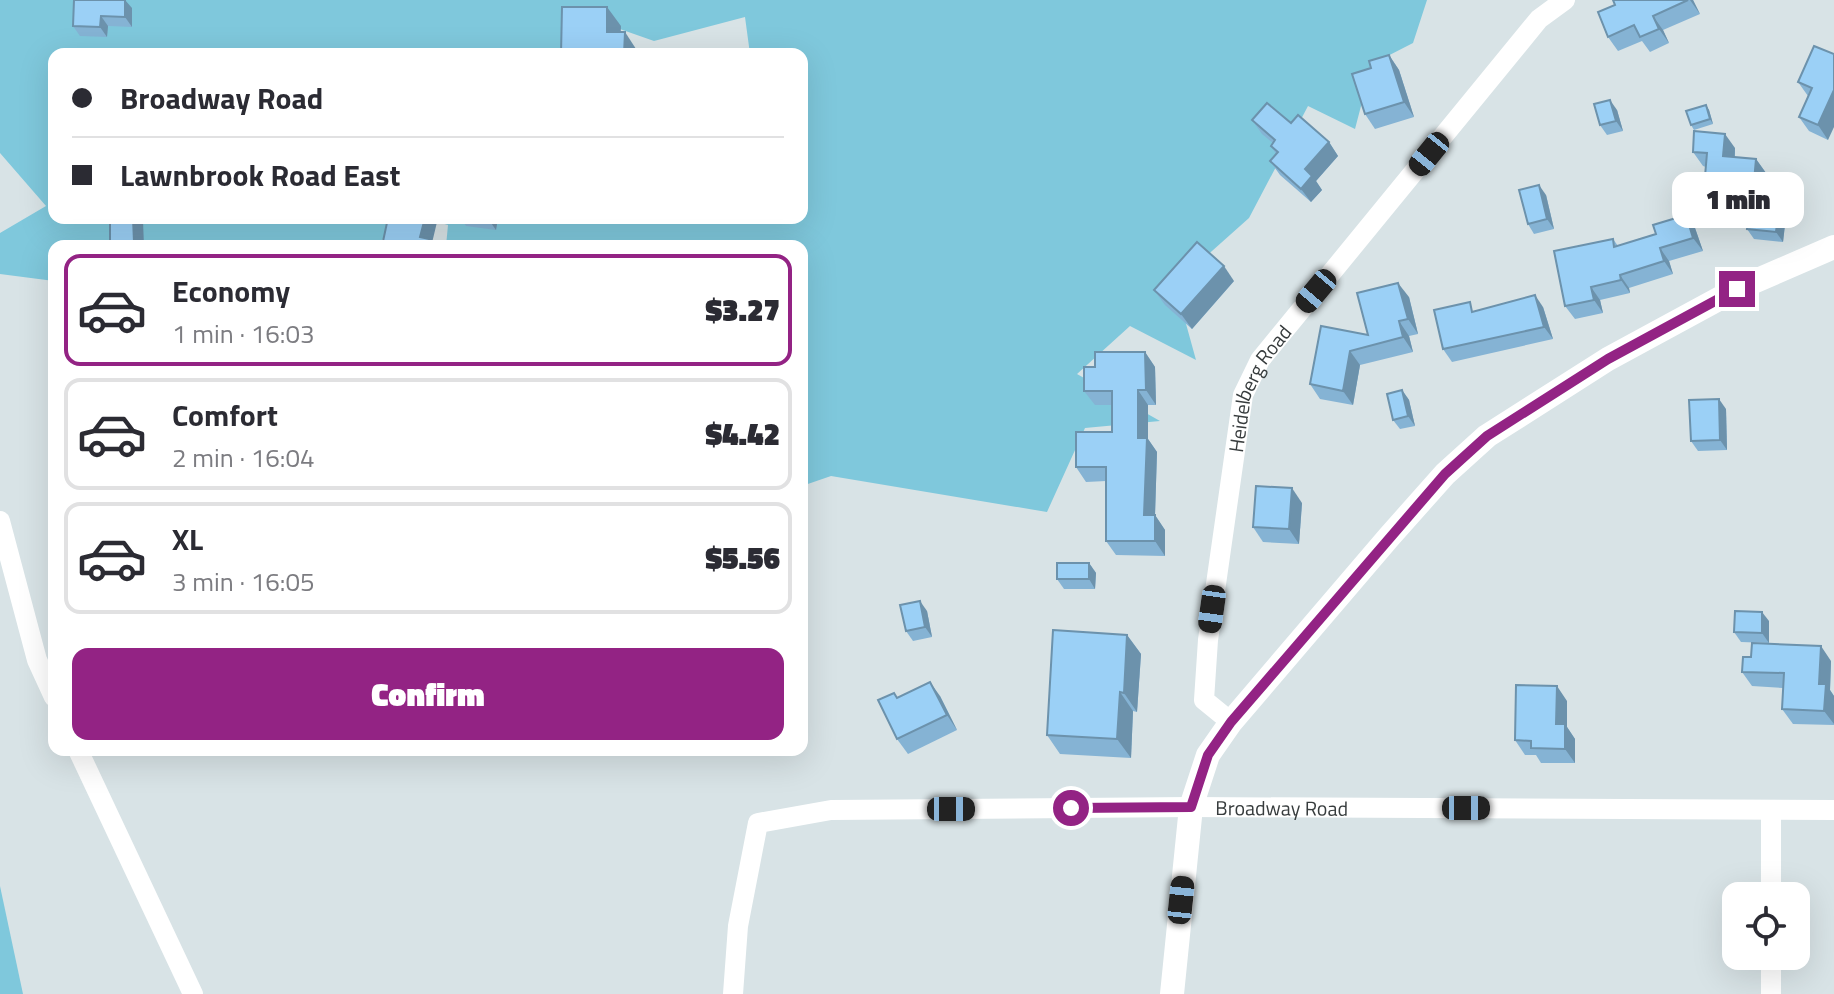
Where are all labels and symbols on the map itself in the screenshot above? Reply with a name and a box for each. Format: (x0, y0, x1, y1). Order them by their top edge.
car (1405, 128, 1453, 180)
callout: 1 min (1671, 173, 1803, 229)
car (1291, 265, 1341, 317)
route end (1719, 271, 1755, 307)
street label: Heidelberg Road (1219, 318, 1299, 454)
car (1197, 584, 1227, 634)
route start (1053, 790, 1089, 826)
street label: Broadway Road (1215, 792, 1348, 823)
car (1442, 796, 1490, 820)
car (927, 797, 975, 821)
car (1167, 875, 1195, 925)

